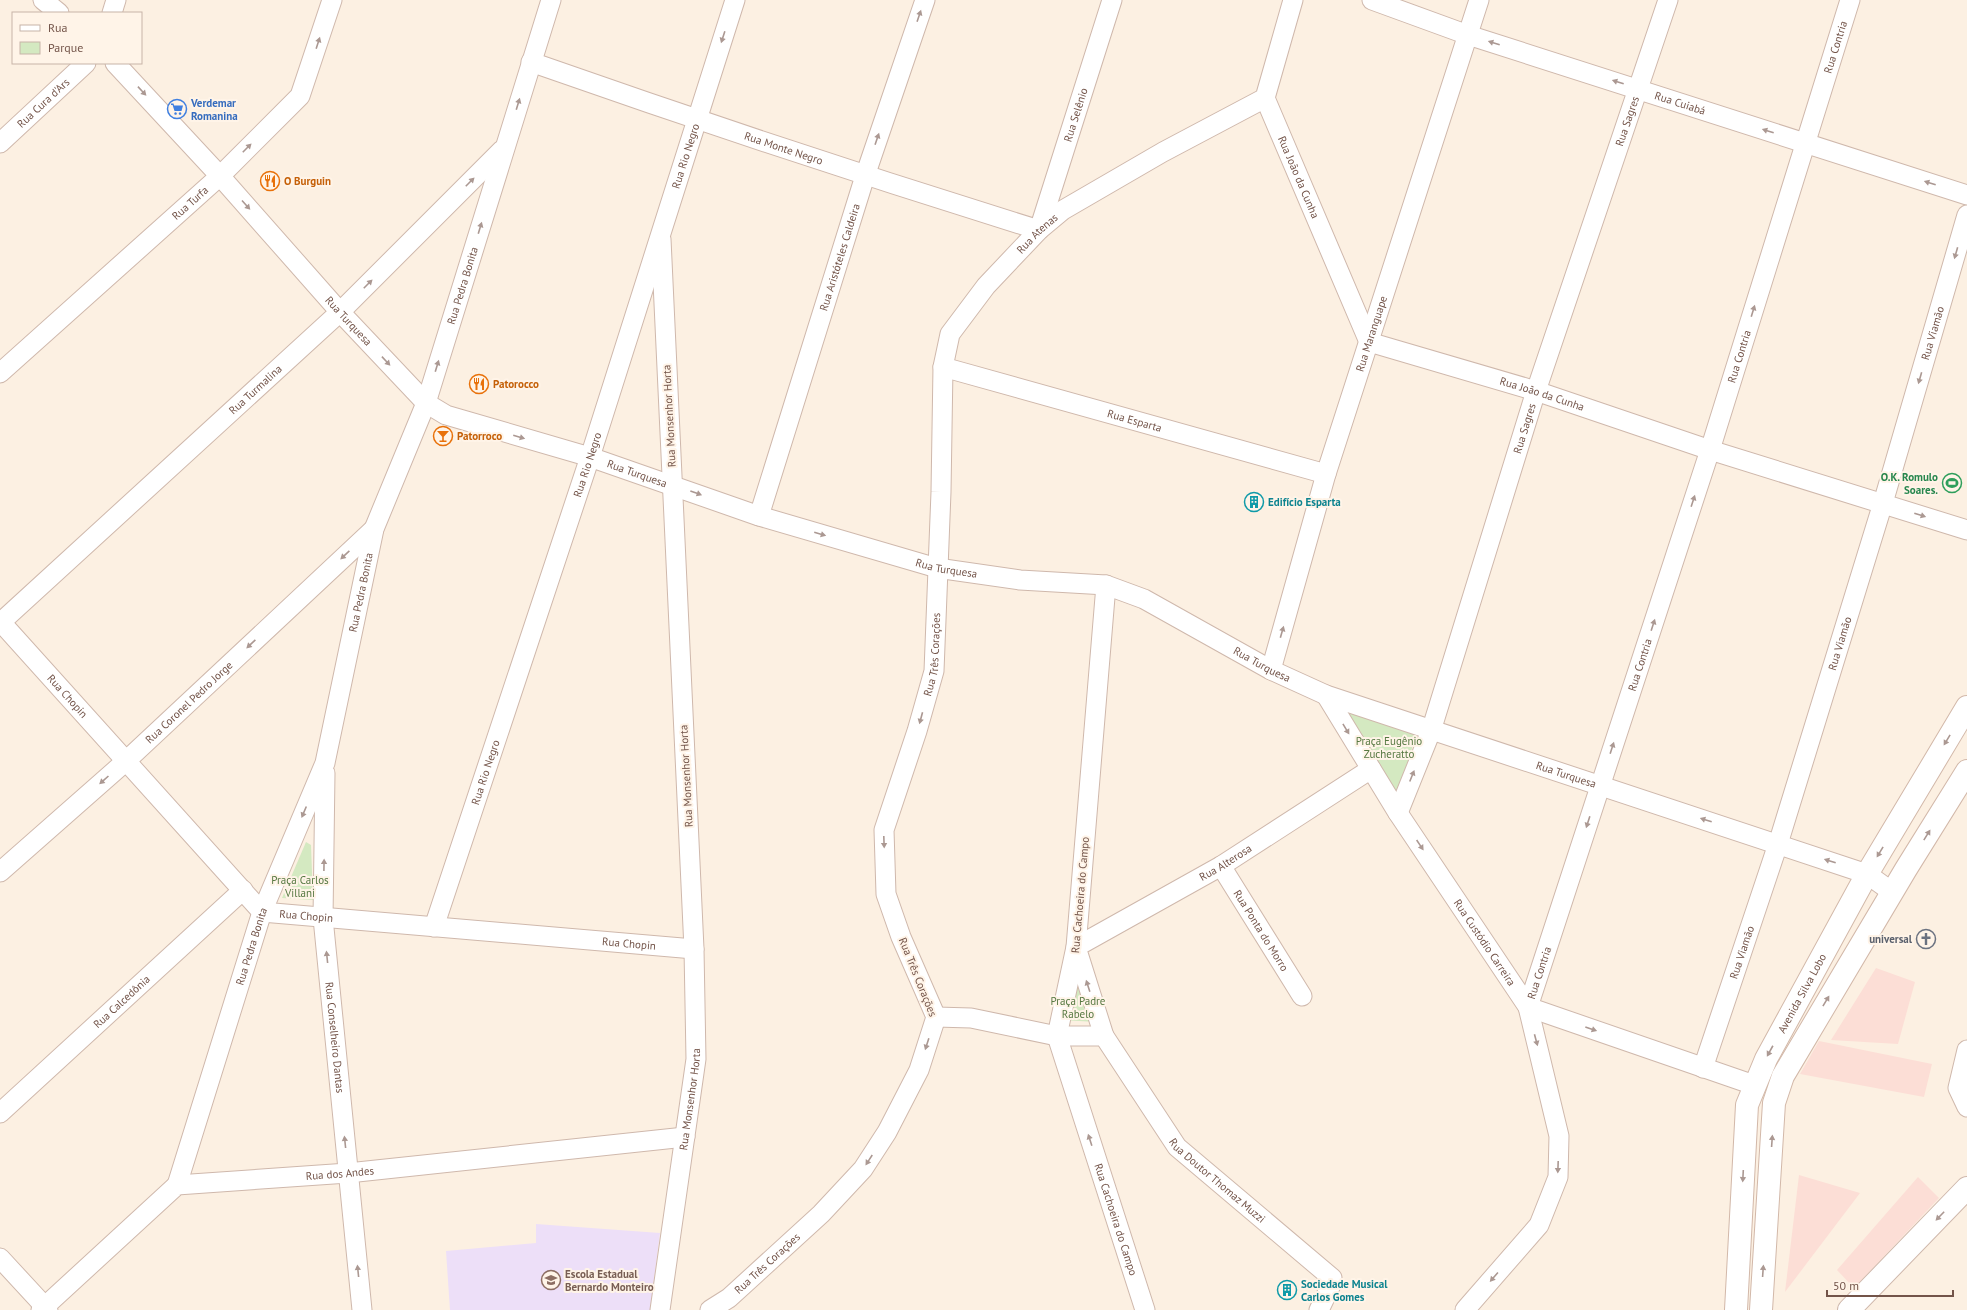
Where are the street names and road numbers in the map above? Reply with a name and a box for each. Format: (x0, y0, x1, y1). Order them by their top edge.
street label: Rua Contria (1821, 19, 1850, 75)
street label: Rua Cura d'Ars (14, 75, 73, 131)
street label: Rua Selênio (1060, 86, 1091, 144)
street label: Rua Cuiabá (1653, 88, 1707, 118)
street label: Rua Sagres (1612, 94, 1642, 148)
street label: Rua Rio Negro (669, 122, 702, 190)
street label: Rua Monte Negro (743, 129, 825, 168)
street label: Rua João da Cunha (1275, 134, 1322, 220)
street label: Rua Turfa (169, 183, 211, 223)
street label: Rua Aristóteles Caldeira (816, 202, 863, 313)
street label: Rua Atenas (1013, 210, 1061, 256)
street label: Rua Pedra Bonita (444, 245, 481, 326)
street label: Rua Turquesa (322, 293, 375, 349)
street label: Rua Maranguape (1352, 294, 1390, 373)
street label: Rua Viamão (1918, 304, 1947, 362)
street label: Rua Contria (1724, 328, 1754, 385)
street label: Rua Turmalina (226, 362, 285, 417)
street label: Rua Monsenhor Horta (659, 364, 679, 468)
street label: Rua João da Cunha (1498, 374, 1586, 414)
street label: Rua Sagres (1510, 401, 1539, 455)
street label: Rua Esparta (1106, 406, 1164, 435)
street label: Rua Rio Negro (570, 430, 604, 499)
street label: Rua Turquesa (605, 456, 669, 490)
street label: Rua Pedra Bonita (346, 551, 376, 633)
street label: Rua Turquesa (914, 555, 978, 581)
street label: Rua Três Corações (920, 612, 943, 698)
street label: Rua Viamão (1825, 615, 1855, 672)
street label: Rua Contria (1625, 637, 1655, 693)
street label: Rua Turquesa (1231, 643, 1293, 685)
street label: Rua Coronel Pedro Jorge (142, 658, 236, 746)
street label: Rua Chopin (44, 671, 91, 721)
street label: Rua Monsenhor Horta (676, 724, 696, 828)
street label: Rua Rio Negro (468, 738, 503, 807)
street label: Rua Turquesa (1534, 758, 1598, 791)
street label: Rua Cachoeira do Campo (1068, 836, 1092, 954)
street label: Rua Alterosa (1197, 841, 1254, 884)
street label: Rua Ponta do Morro (1231, 887, 1292, 974)
street label: Rua Custódio Carreira (1451, 896, 1519, 988)
street label: Rua Pedra Bonita (233, 905, 270, 987)
street label: Rua Chopin (279, 907, 334, 925)
street label: Rua Viamão (1726, 924, 1757, 981)
street label: Rua Chopin (602, 934, 657, 953)
street label: Rua Três Corações (896, 935, 940, 1019)
street label: Rua Contria (1524, 945, 1554, 1001)
street label: Avenida Silva Lobo (1775, 951, 1829, 1036)
street label: Rua Calcedônia (90, 972, 153, 1031)
street label: Rua Conselheiro Dantas (322, 981, 347, 1094)
street label: Rua Monsenhor Horta (676, 1048, 703, 1151)
street label: Rua Doutor Thomaz Muzzi (1166, 1135, 1268, 1226)
street label: Rua Cachoeira do Campo (1091, 1162, 1141, 1278)
street label: Rua dos Andes (305, 1163, 375, 1183)
street label: Rua Três Corações (731, 1229, 803, 1297)

